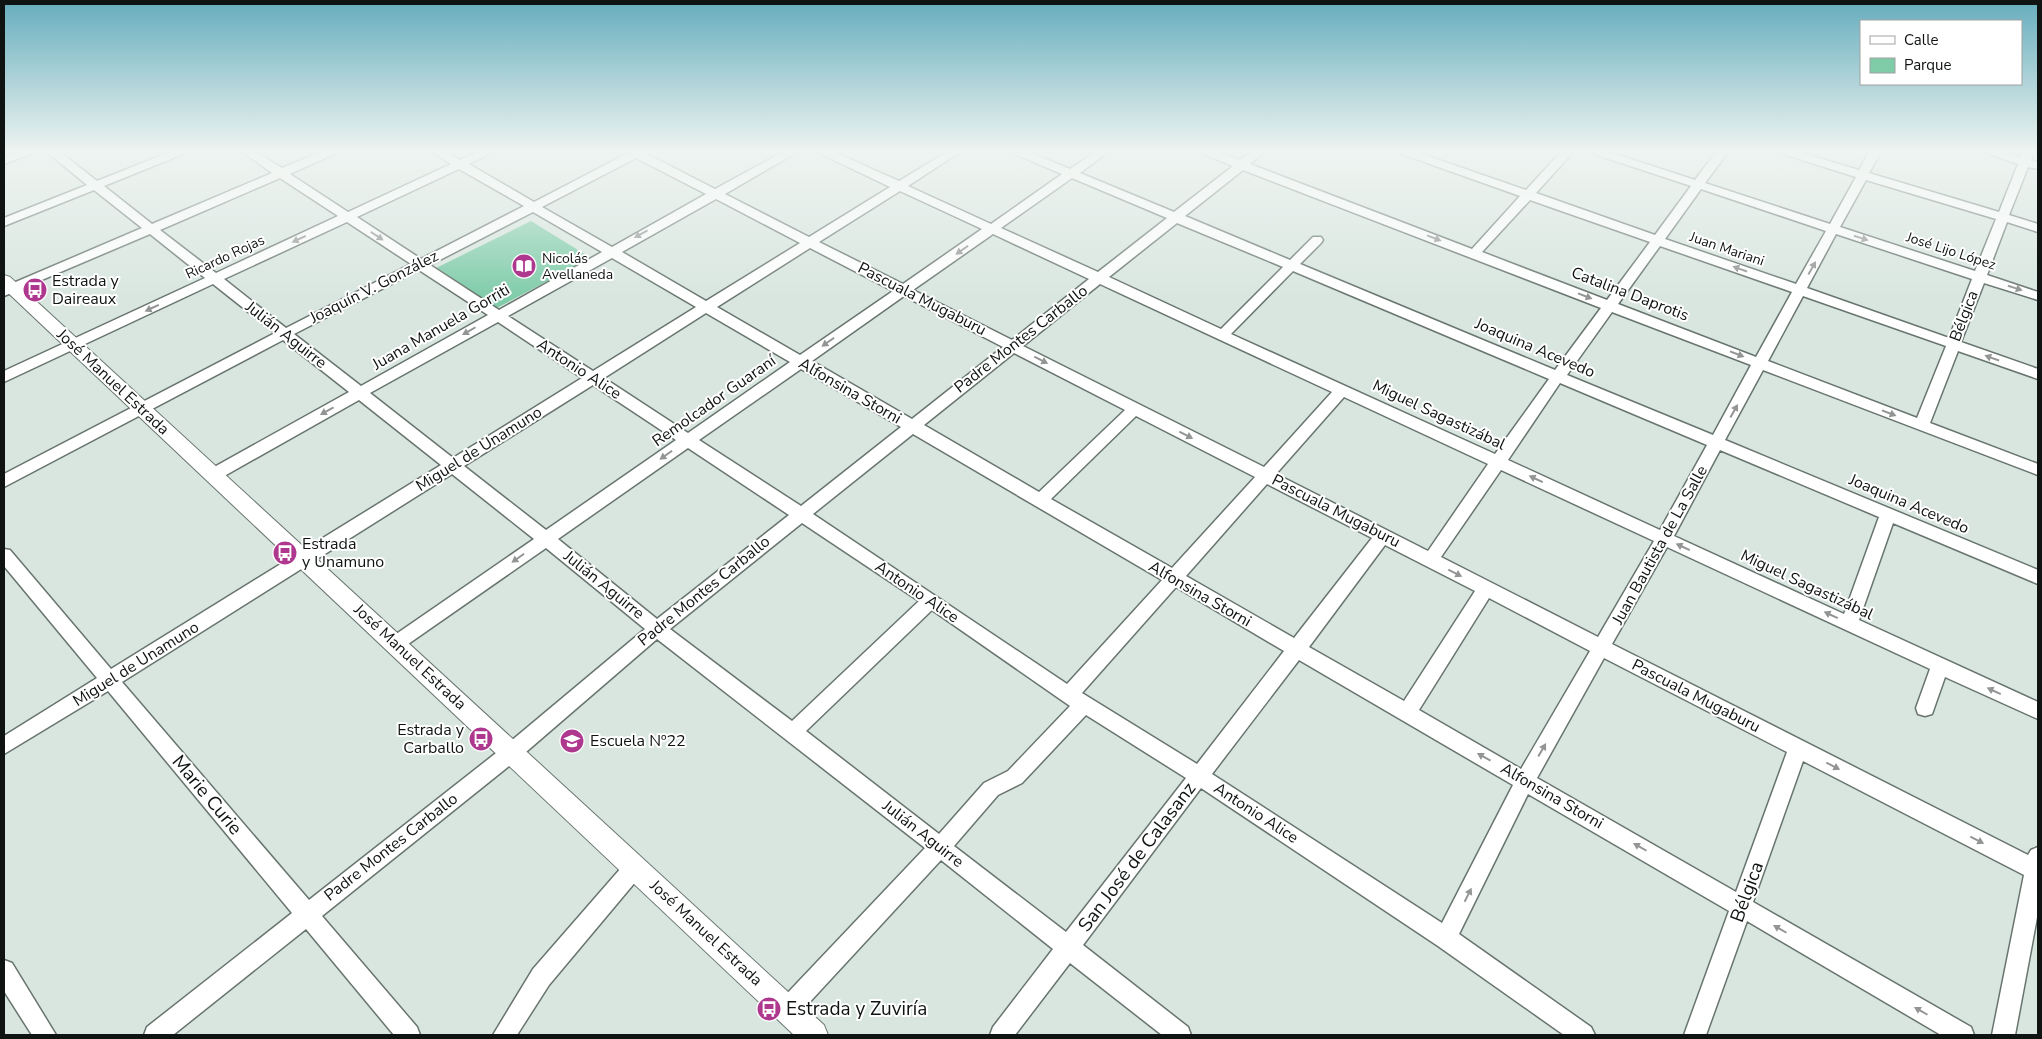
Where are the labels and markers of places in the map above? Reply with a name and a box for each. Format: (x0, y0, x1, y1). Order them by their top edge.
place label: Nicolás Avellaneda (542, 249, 613, 284)
library icon: Nicolás Avellaneda (511, 253, 537, 279)
place label: Estrada y Daireaux (52, 270, 119, 310)
bus stop icon: Estrada y Daireaux (22, 277, 48, 303)
place label: Estrada y Unamuno (302, 533, 384, 573)
bus stop icon: Estrada y Unamuno (272, 540, 298, 566)
place label: Estrada y Carballo (397, 719, 465, 759)
bus stop icon: Estrada y Carballo (468, 726, 494, 752)
school or university icon: Escuela Nº22 (559, 728, 585, 754)
place label: Escuela Nº22 (590, 730, 686, 752)
bus stop icon: Estrada y Zuviría (756, 996, 782, 1022)
place label: Estrada y Zuviría (786, 996, 927, 1022)

